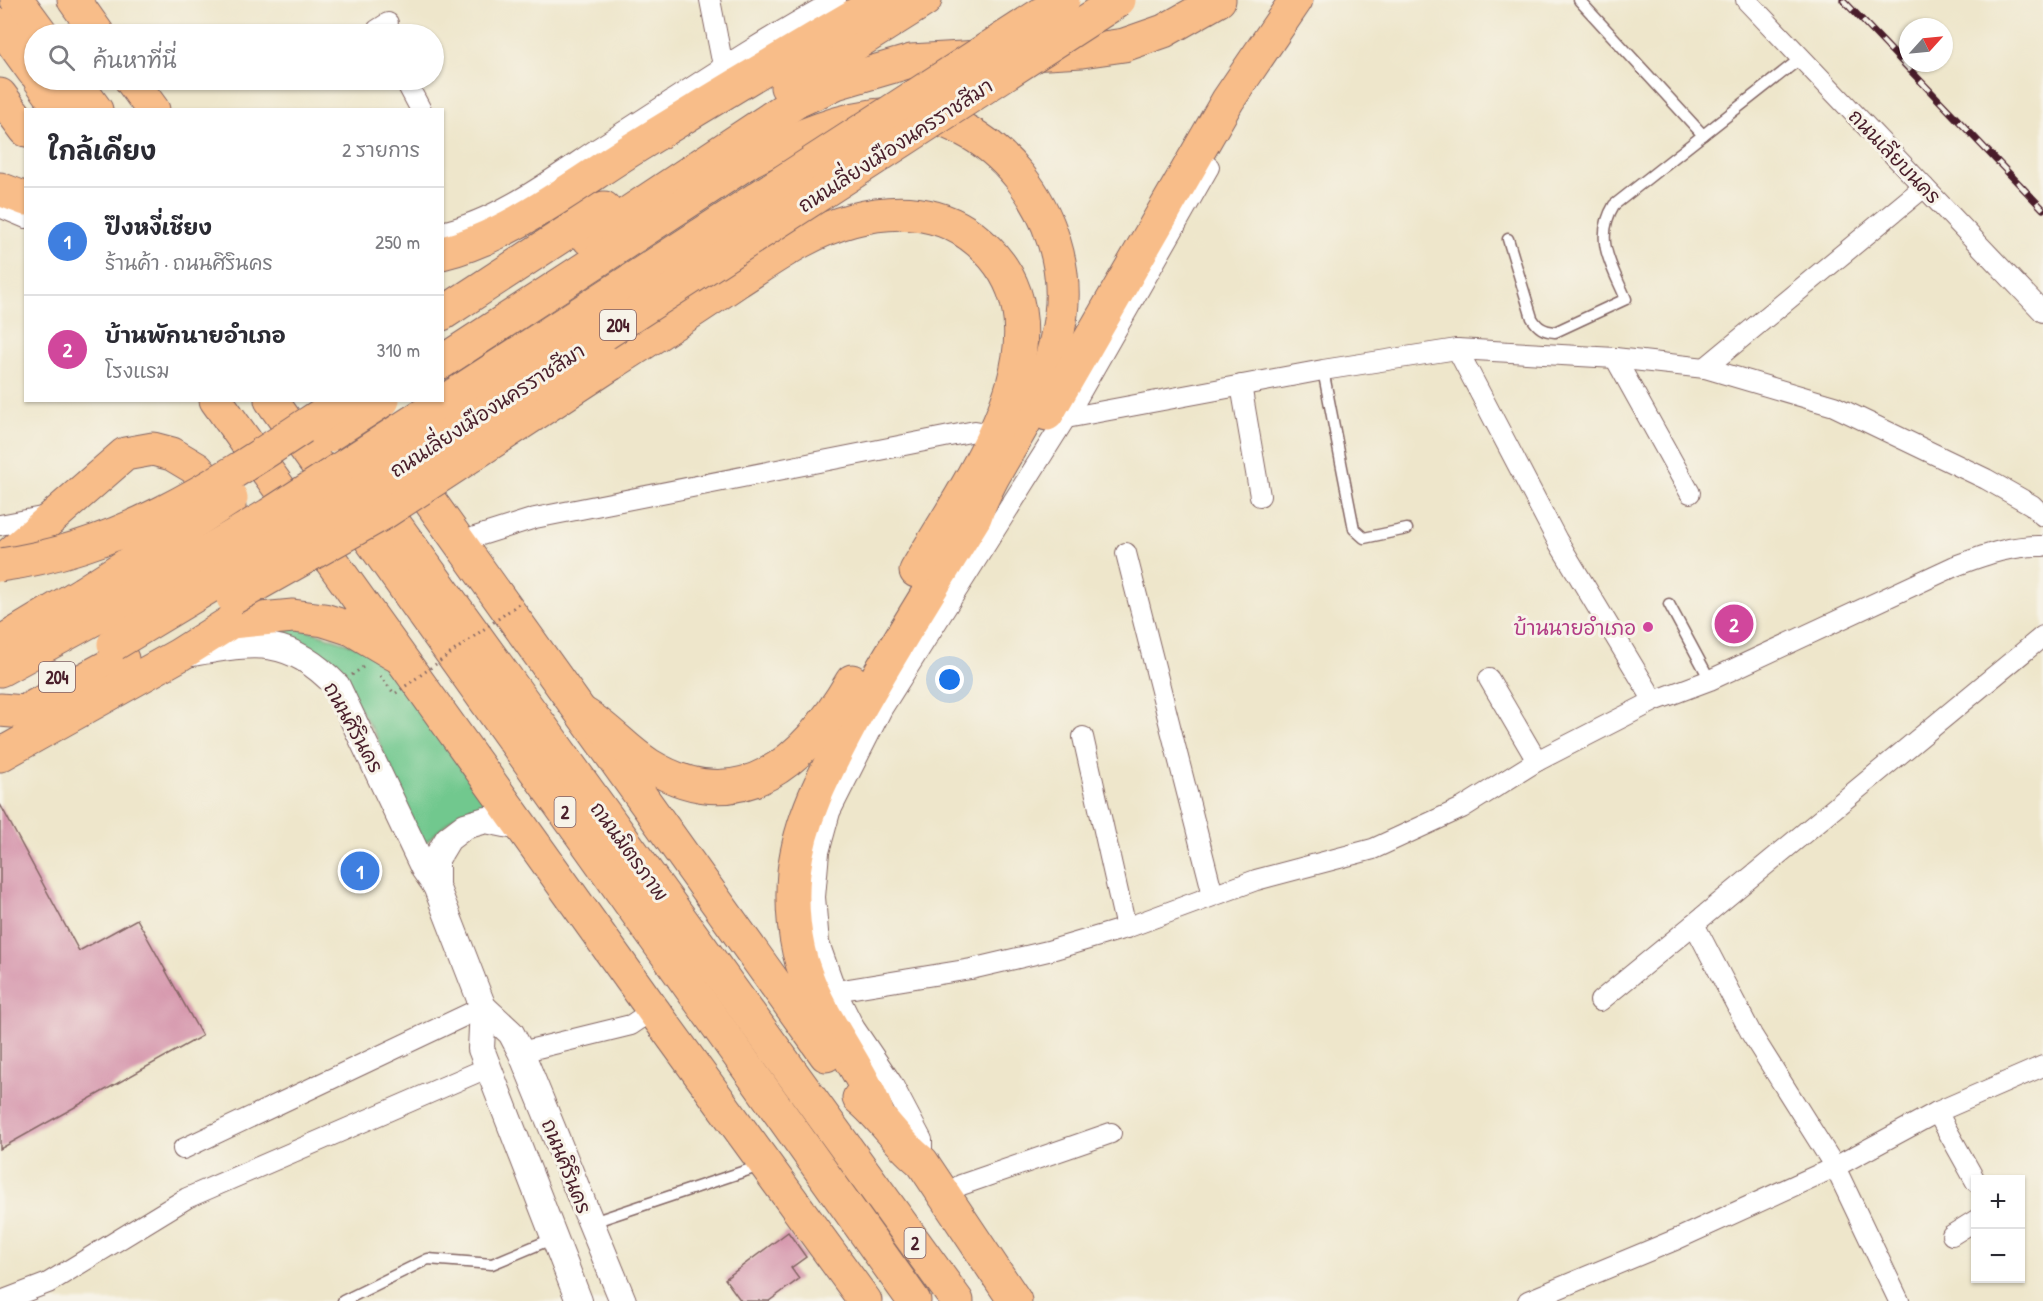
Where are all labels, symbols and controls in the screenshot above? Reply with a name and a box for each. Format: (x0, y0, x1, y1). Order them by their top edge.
north arrow (1899, 18, 1953, 72)
search box (24, 24, 444, 90)
icon: search (45, 41, 78, 74)
text: ค้นหาที่นี่ (93, 45, 177, 75)
street label: ถนนเลี่ยงเมืองนครราชสีมา (789, 68, 998, 218)
street label: ถนนเลียบนคร (1843, 103, 1947, 209)
text: ใกล้เคียง (48, 133, 156, 168)
text: 2 รายการ (342, 136, 420, 163)
text: ปึงหงี่เชียง (105, 212, 212, 242)
text: 1 (64, 228, 71, 255)
text: 250 m (375, 228, 420, 255)
text: ร้านค้า · ถนนศิรินคร (105, 249, 273, 276)
road number: 204 (600, 310, 636, 340)
text: บ้านพักนายอำเภอ (105, 320, 286, 350)
street label: ถนนเลี่ยงเมืองนครราชสีมา (381, 333, 590, 483)
text: 2 (63, 336, 72, 363)
text: 310 m (377, 336, 420, 363)
text: โรงแรม (105, 357, 170, 384)
pin: 2 (1714, 602, 1754, 646)
place label: บ้านนายอำเภอ (1514, 614, 1636, 641)
marker: บ้านนายอำเภอ (1641, 620, 1655, 634)
road number: 204 (39, 662, 75, 692)
your location (935, 665, 964, 694)
street label: ถนนศิรินคร (318, 677, 390, 777)
street label: ถนนมิตรภาพ (585, 796, 675, 906)
road number: 2 (554, 797, 576, 827)
pin: 1 (340, 848, 380, 894)
street label: ถนนศิรินคร (536, 1115, 598, 1217)
map controls (1971, 1175, 2025, 1283)
button: + (1971, 1175, 2025, 1229)
road number: 2 (904, 1228, 926, 1258)
button: − (1971, 1229, 2025, 1283)

